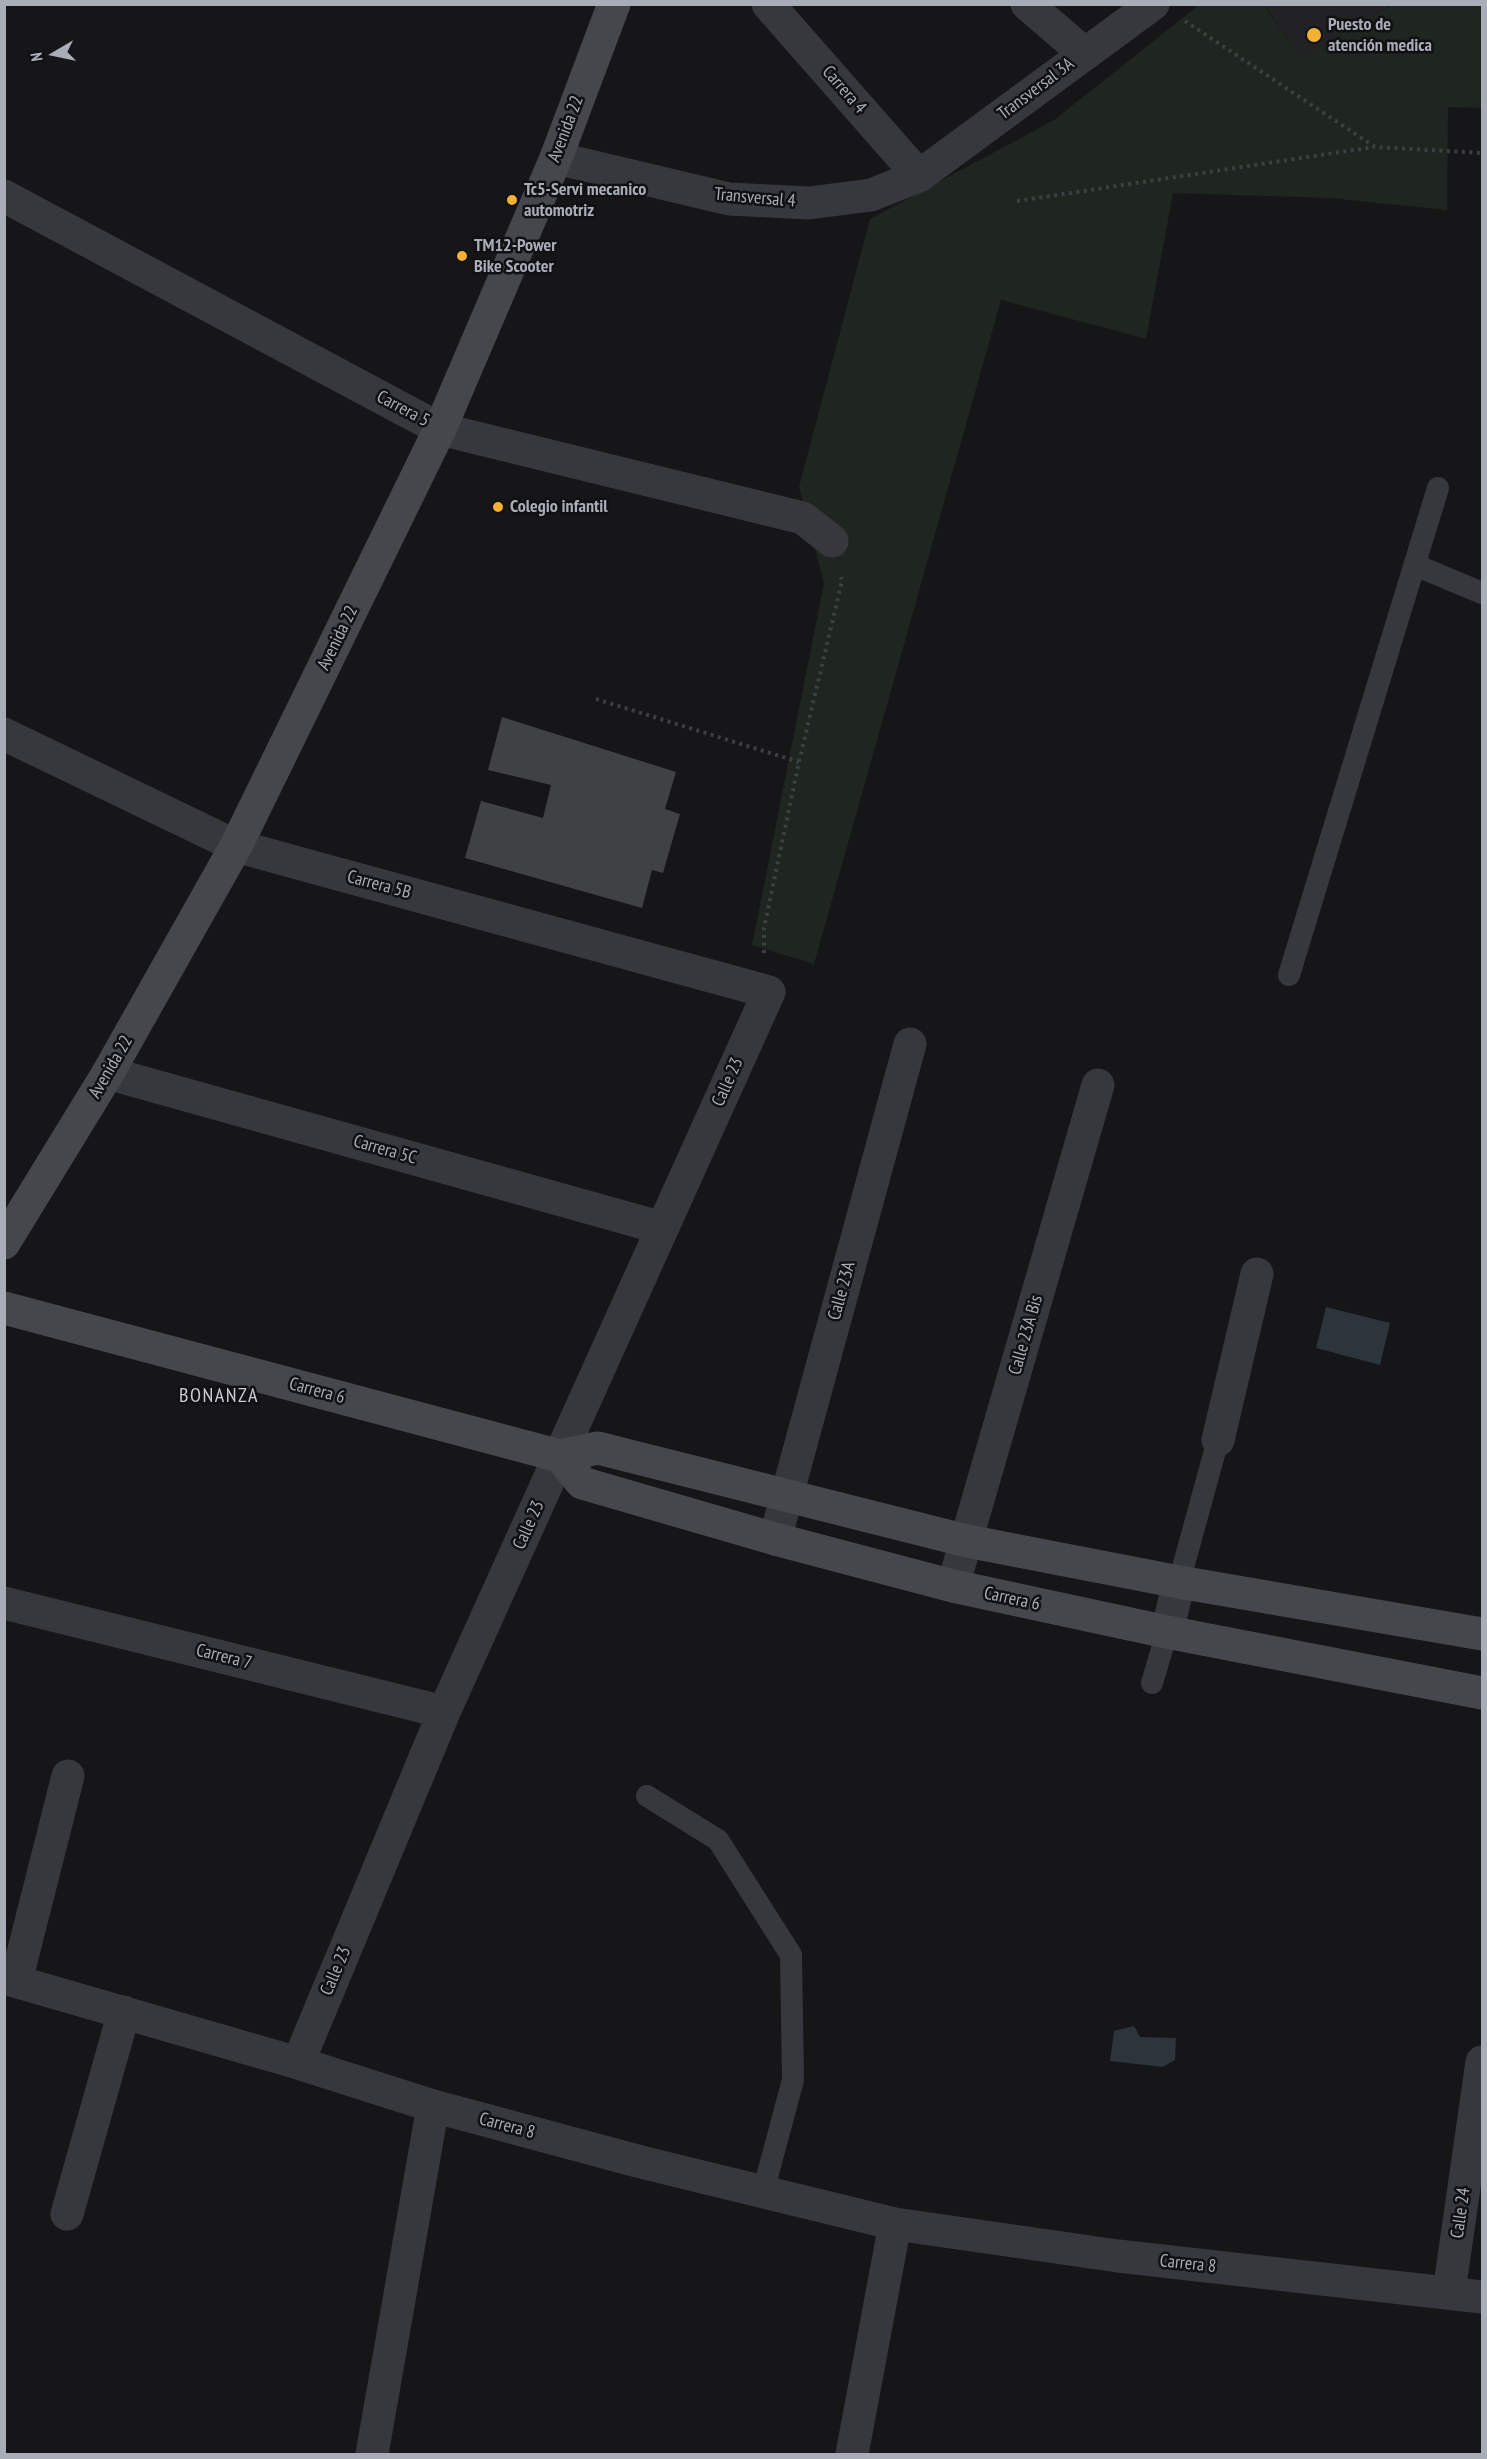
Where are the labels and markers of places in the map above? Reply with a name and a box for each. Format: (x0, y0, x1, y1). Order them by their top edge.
place label: Puesto de atención medica (1328, 14, 1432, 57)
marker: Puesto de atención medica (1305, 26, 1323, 44)
place label: Tc5-Servi mecanico automotriz (524, 179, 646, 222)
marker: Tc5-Servi mecanico automotriz (505, 193, 519, 207)
place label: TM12-Power Bike Scooter (474, 235, 557, 278)
marker: TM12-Power Bike Scooter (455, 249, 469, 263)
place label: Colegio infantil (510, 496, 608, 518)
marker: Colegio infantil (491, 500, 505, 514)

